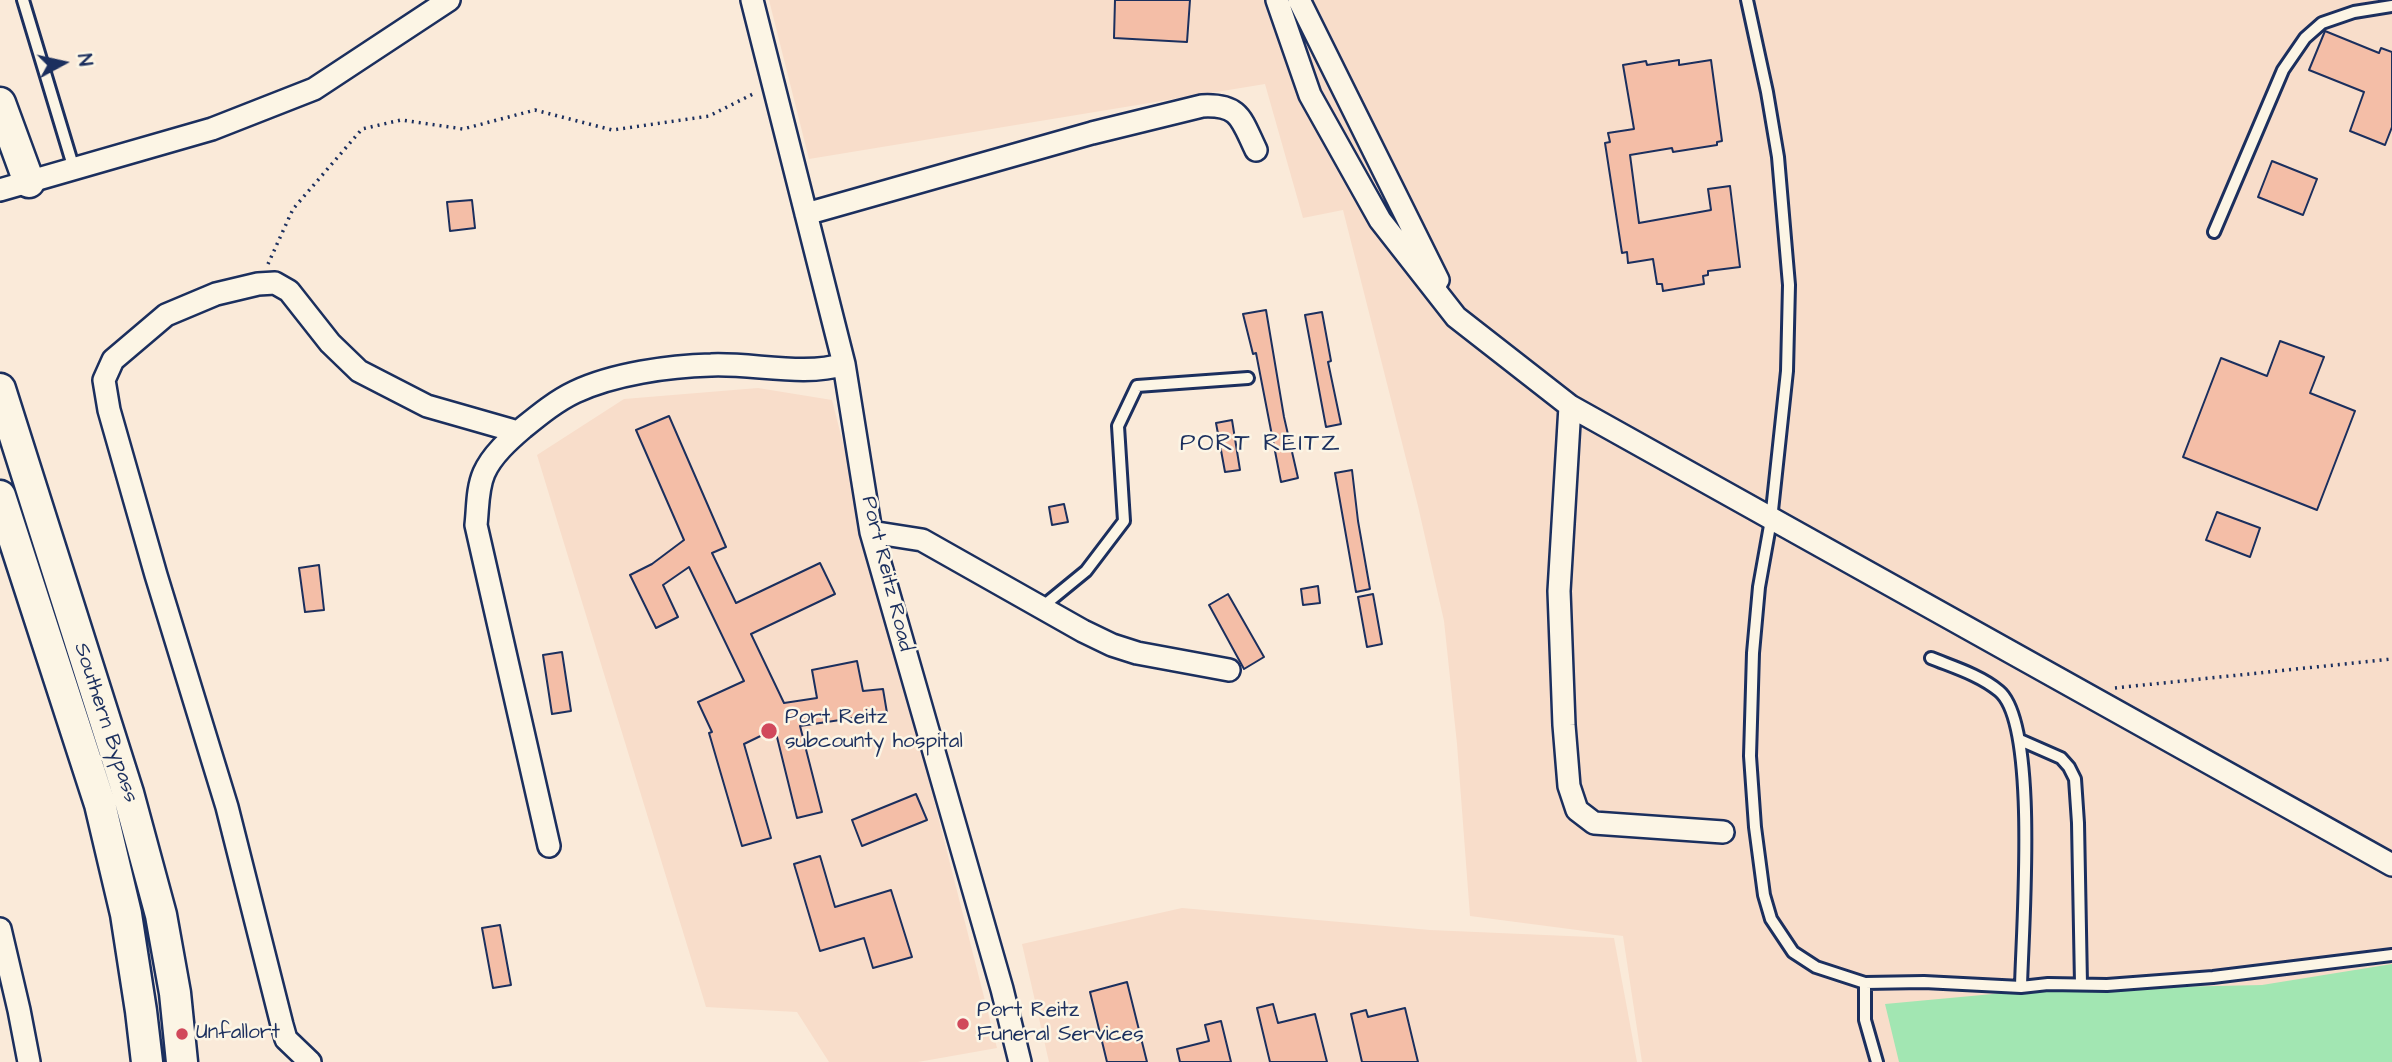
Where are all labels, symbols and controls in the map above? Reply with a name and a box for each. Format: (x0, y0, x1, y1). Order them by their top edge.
north arrow (28, 28, 98, 98)
text: N (70, 52, 98, 68)
district label: PORT REITZ (1181, 431, 1341, 459)
street label: Port Reitz Road (855, 494, 917, 654)
street label: Southern Bypass (67, 640, 143, 806)
place label: Port Reitz subcounty hospital (785, 706, 963, 756)
marker: Port Reitz subcounty hospital (759, 721, 779, 741)
place label: Port Reitz Funeral Services (977, 999, 1144, 1049)
marker: Port Reitz Funeral Services (955, 1016, 971, 1032)
place label: Unfallort (196, 1021, 280, 1047)
marker: Unfallort (174, 1026, 190, 1042)

